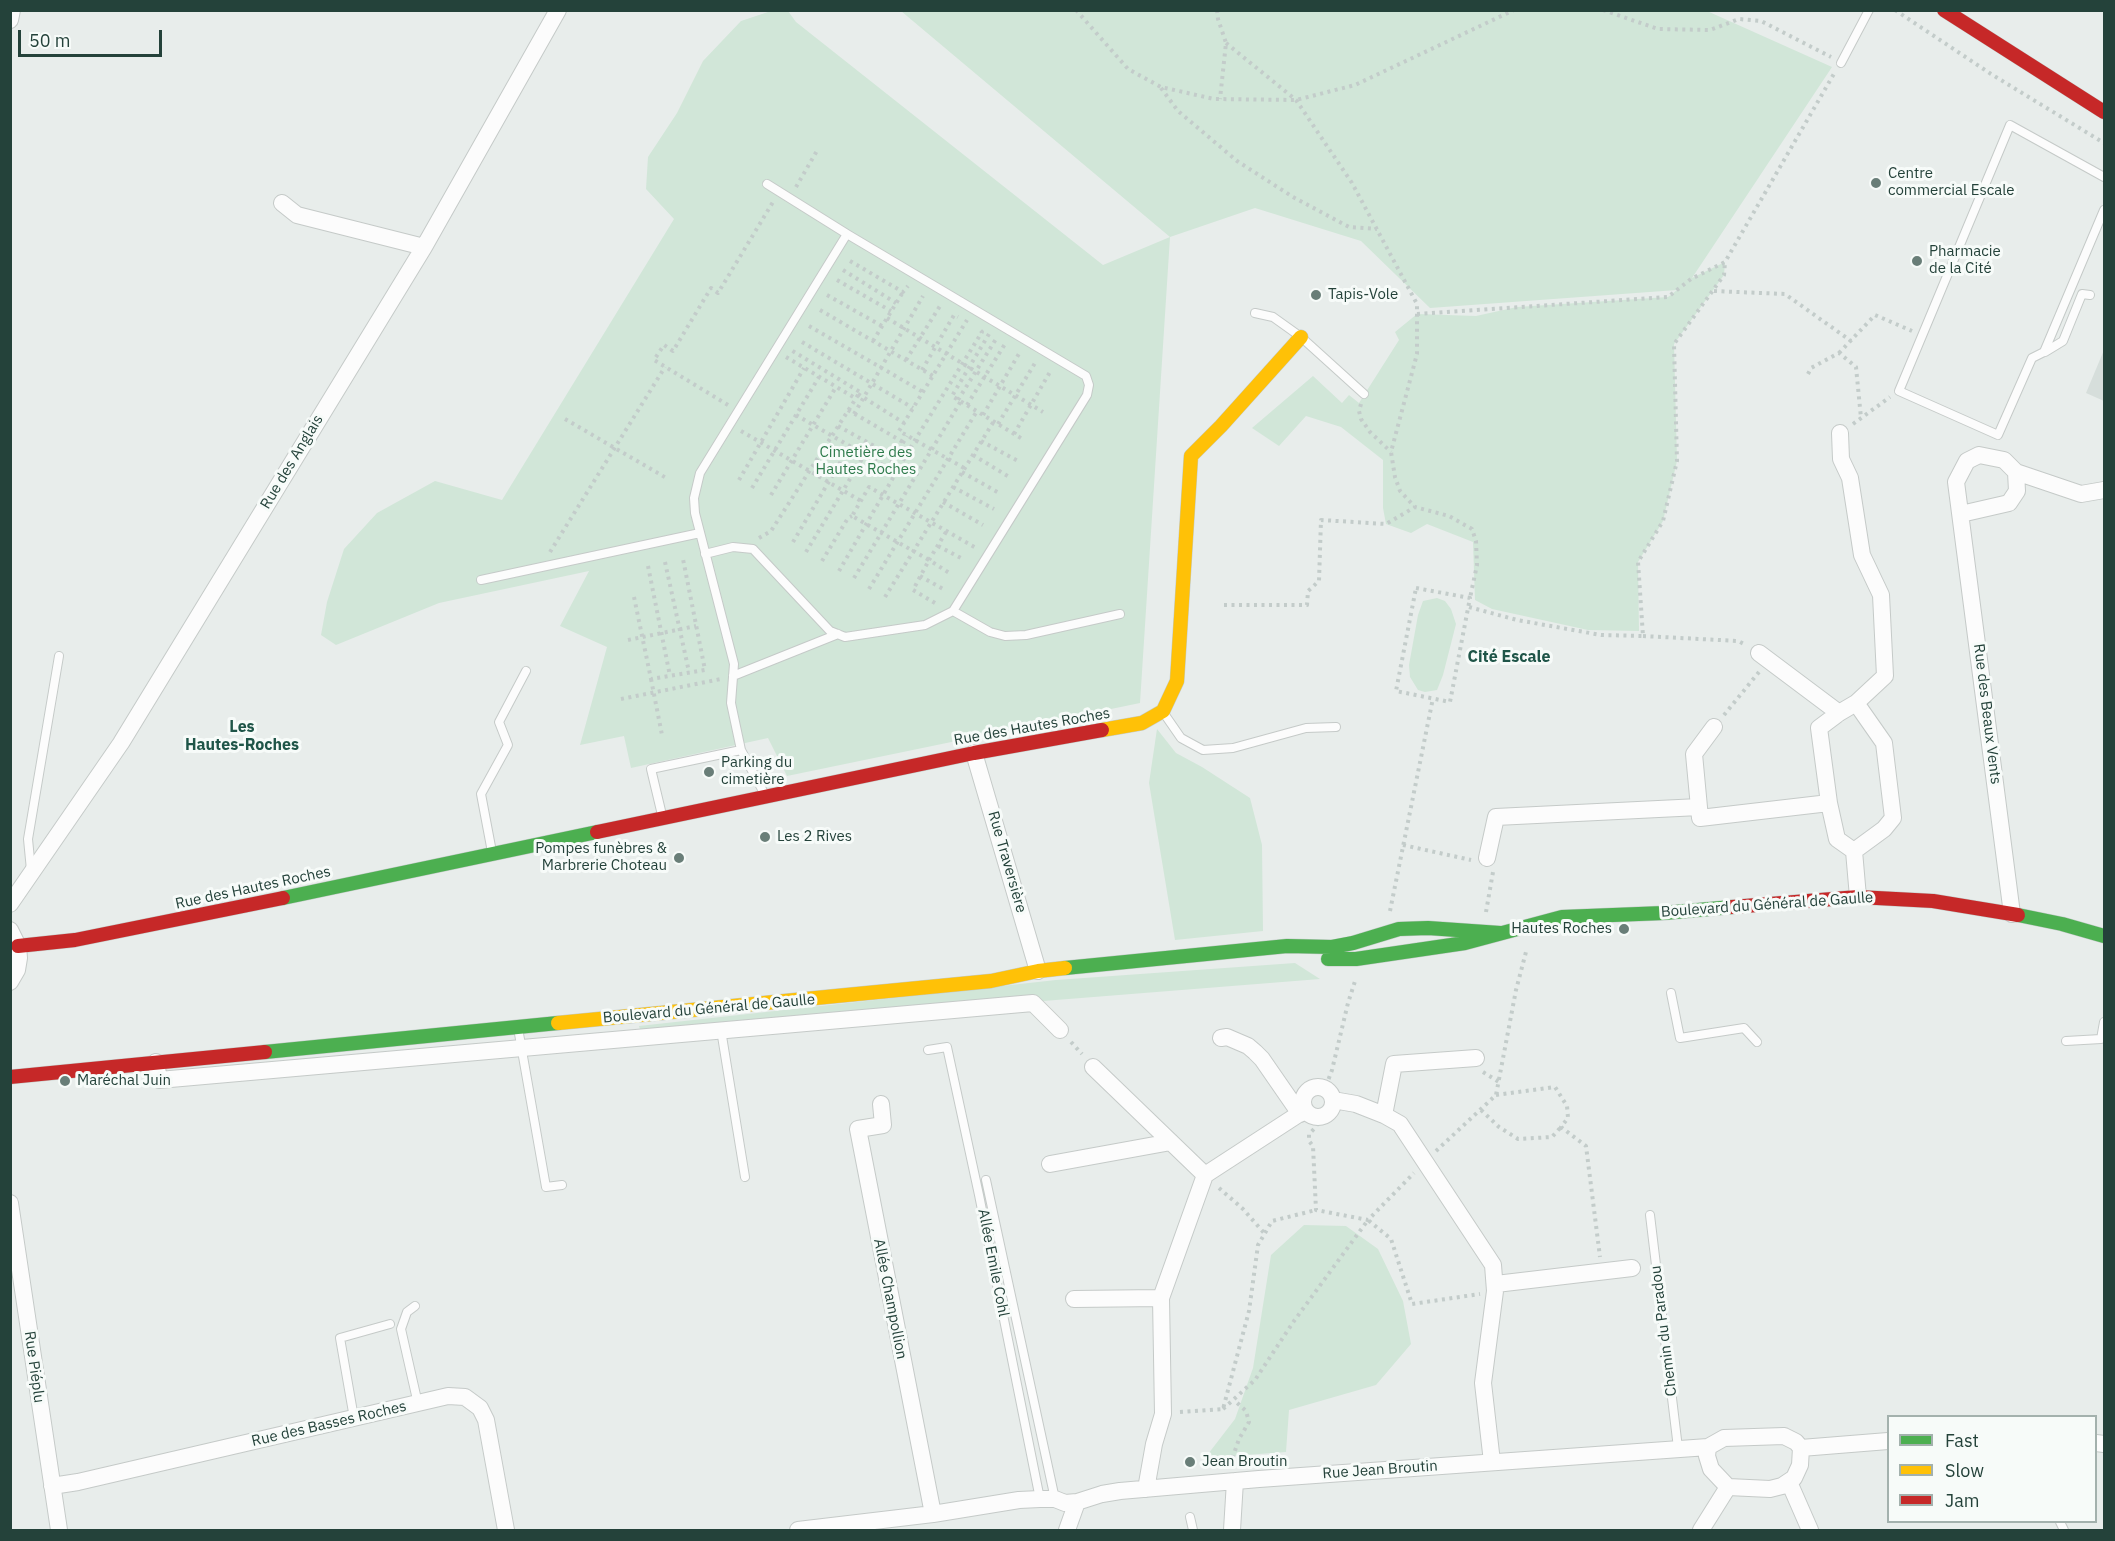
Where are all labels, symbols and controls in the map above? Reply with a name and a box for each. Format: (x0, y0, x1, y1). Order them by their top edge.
scale bar (21, 18, 165, 56)
text: 50 m (29, 29, 71, 52)
place label: Centre commercial Escale (1888, 165, 2015, 200)
marker: Centre commercial Escale (1869, 176, 1883, 190)
place label: Pharmacie de la Cité (1929, 243, 2001, 278)
marker: Pharmacie de la Cité (1910, 254, 1924, 268)
place label: Tapis-Vole (1328, 286, 1398, 304)
marker: Tapis-Vole (1309, 288, 1323, 302)
street label: Rue des Anglais (257, 412, 327, 512)
park label: Cimetière des Hautes Roches (816, 444, 916, 479)
street label: Rue des Beaux Vents (1969, 643, 2005, 785)
district label: Cité Escale (1468, 647, 1550, 667)
street label: Rue des Hautes Roches (952, 704, 1112, 750)
district label: Les Hautes-Roches (185, 717, 299, 755)
place label: Parking du cimetière (721, 754, 792, 789)
marker: Parking du cimetière (702, 765, 716, 779)
street label: Rue Traversière (984, 809, 1030, 915)
place label: Les 2 Rives (777, 828, 852, 846)
marker: Les 2 Rives (758, 830, 772, 844)
place label: Pompes funèbres & Marbrerie Choteau (535, 840, 667, 875)
marker: Pompes funèbres & Marbrerie Choteau (672, 851, 686, 865)
street label: Rue des Hautes Roches (174, 863, 332, 913)
street label: Boulevard du Général de Gaulle (1660, 889, 1874, 921)
place label: Hautes Roches (1511, 920, 1612, 938)
marker: Hautes Roches (1617, 922, 1631, 936)
street label: Boulevard du Général de Gaulle (602, 991, 816, 1027)
place label: Maréchal Juin (77, 1072, 171, 1090)
marker: Maréchal Juin (58, 1074, 72, 1088)
street label: Allée Emile Cohl (974, 1208, 1012, 1318)
street label: Allée Champollion (869, 1237, 911, 1361)
street label: Chemin du Paradou (1647, 1265, 1681, 1397)
street label: Rue Piéplu (20, 1330, 48, 1404)
street label: Rue des Basses Roches (250, 1397, 408, 1451)
legend (1887, 1415, 2097, 1523)
text: Fast (1945, 1429, 1979, 1452)
place label: Jean Broutin (1202, 1453, 1288, 1471)
marker: Jean Broutin (1183, 1455, 1197, 1469)
street label: Rue Jean Broutin (1322, 1457, 1438, 1483)
text: Slow (1945, 1459, 1984, 1482)
text: Jam (1945, 1489, 1980, 1512)

